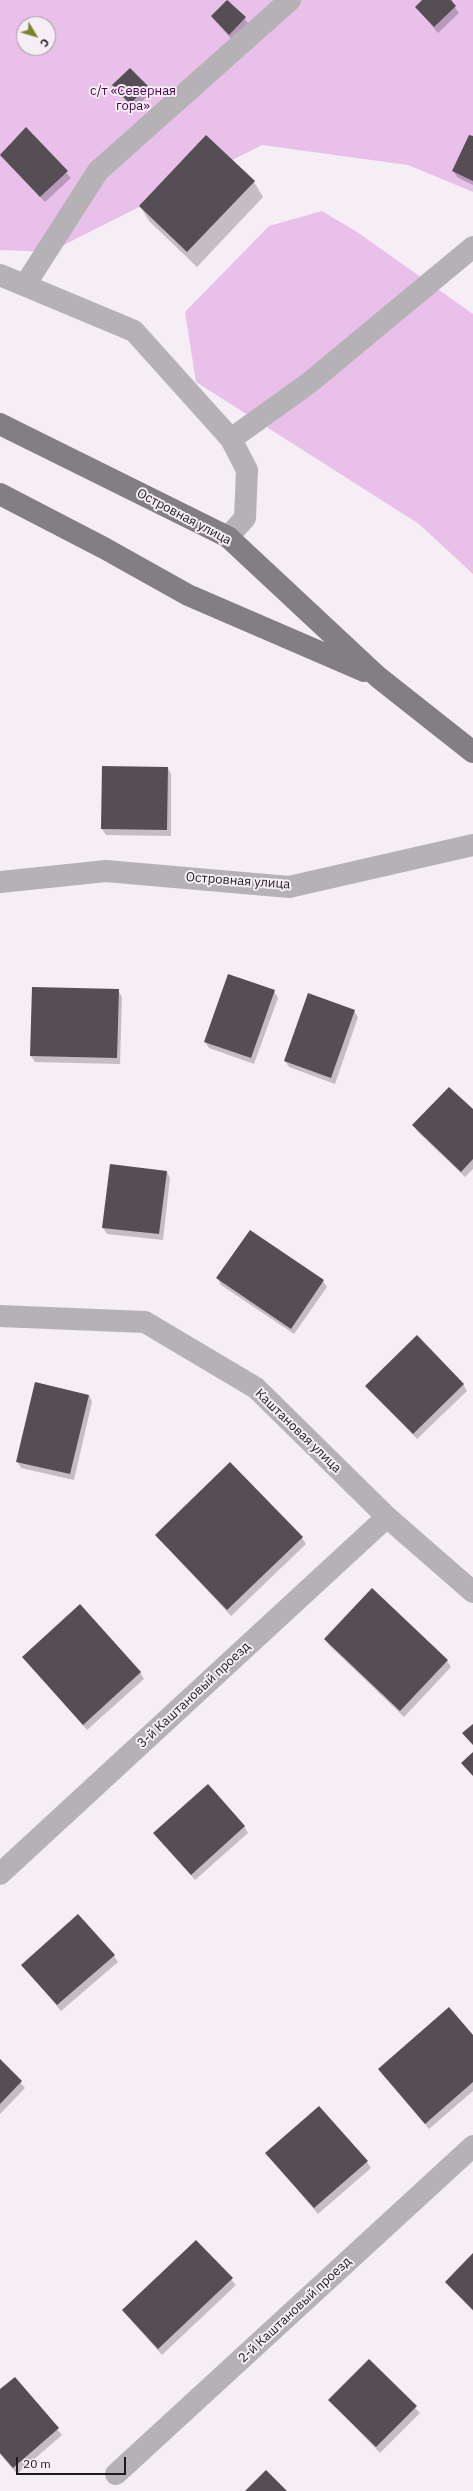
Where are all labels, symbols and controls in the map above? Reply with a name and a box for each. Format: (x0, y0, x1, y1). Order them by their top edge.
north arrow (16, 16, 56, 56)
text: С (37, 36, 52, 50)
park label: с/т «Северная гора» (90, 83, 176, 114)
street label: Островная улица (134, 486, 234, 548)
street label: Островная улица (185, 870, 291, 892)
street label: Каштановая улица (252, 1386, 344, 1476)
street label: 3-й Каштановый проезд (134, 1639, 254, 1751)
street label: 2-й Каштановый проезд (235, 2254, 355, 2366)
scale bar (18, 2449, 128, 2475)
text: 20 m (23, 2456, 51, 2471)

